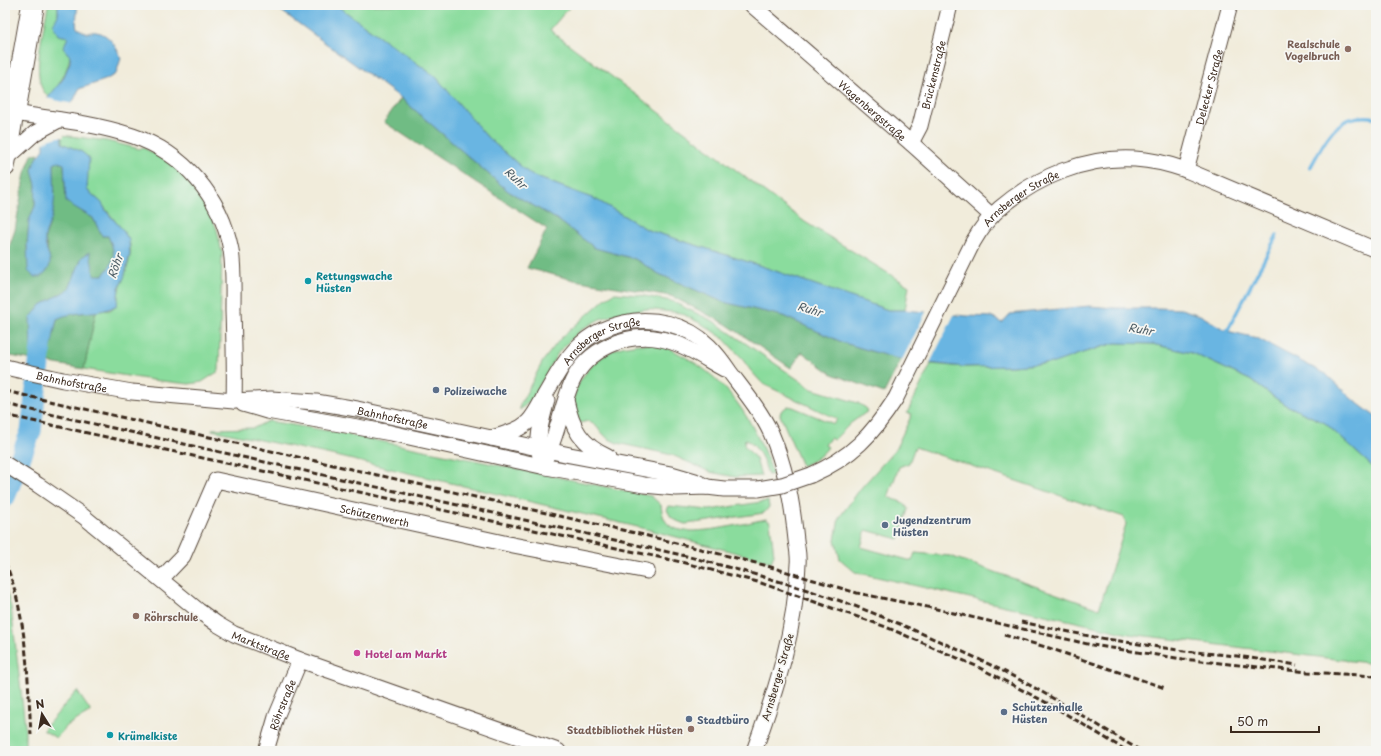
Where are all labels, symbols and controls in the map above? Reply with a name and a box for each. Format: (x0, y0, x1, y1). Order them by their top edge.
place label: Realschule Vogelbruch (1285, 36, 1341, 63)
street label: Brückenstraße (917, 39, 948, 111)
marker: Realschule Vogelbruch (1343, 44, 1353, 54)
street label: Delecker Straße (1191, 47, 1225, 127)
street label: Wagenbergstraße (836, 76, 910, 144)
water label: Ruhr (501, 163, 532, 194)
street label: Arnsberger Straße (979, 166, 1061, 229)
water label: Röhr (103, 250, 128, 281)
place label: Rettungswache Hüsten (316, 268, 393, 295)
marker: Rettungswache Hüsten (303, 276, 313, 286)
water label: Ruhr (796, 297, 826, 321)
street label: Arnsberger Straße (558, 313, 641, 368)
water label: Ruhr (1127, 318, 1157, 340)
street label: Bahnhofstraße (34, 367, 108, 395)
place label: Polizeiwache (444, 383, 508, 398)
marker: Polizeiwache (431, 385, 441, 395)
street label: Bahnhofstraße (356, 402, 430, 432)
street label: Schützenwerth (338, 500, 411, 530)
place label: Jugendzentrum Hüsten (893, 512, 971, 539)
marker: Jugendzentrum Hüsten (880, 520, 890, 530)
place label: Röhrschule (144, 609, 199, 624)
marker: Röhrschule (131, 611, 141, 621)
street label: Marktstraße (230, 627, 293, 663)
street label: Arnsberger Straße (757, 631, 797, 723)
place label: Hotel am Markt (365, 646, 447, 661)
marker: Hotel am Markt (352, 648, 362, 658)
street label: Röhrstraße (265, 677, 299, 732)
north arrow (22, 694, 62, 734)
text: N (34, 694, 46, 713)
place label: Schützenhalle Hüsten (1012, 699, 1083, 726)
marker: Schützenhalle Hüsten (999, 707, 1009, 717)
scale bar (1231, 708, 1319, 734)
place label: Stadtbüro (697, 712, 749, 727)
text: 50 m (1237, 712, 1268, 730)
marker: Stadtbüro (684, 714, 694, 724)
place label: Stadtbibliothek Hüsten (567, 722, 683, 737)
marker: Stadtbibliothek Hüsten (686, 724, 696, 734)
place label: Krümelkiste (118, 728, 178, 743)
marker: Krümelkiste (105, 730, 115, 740)

